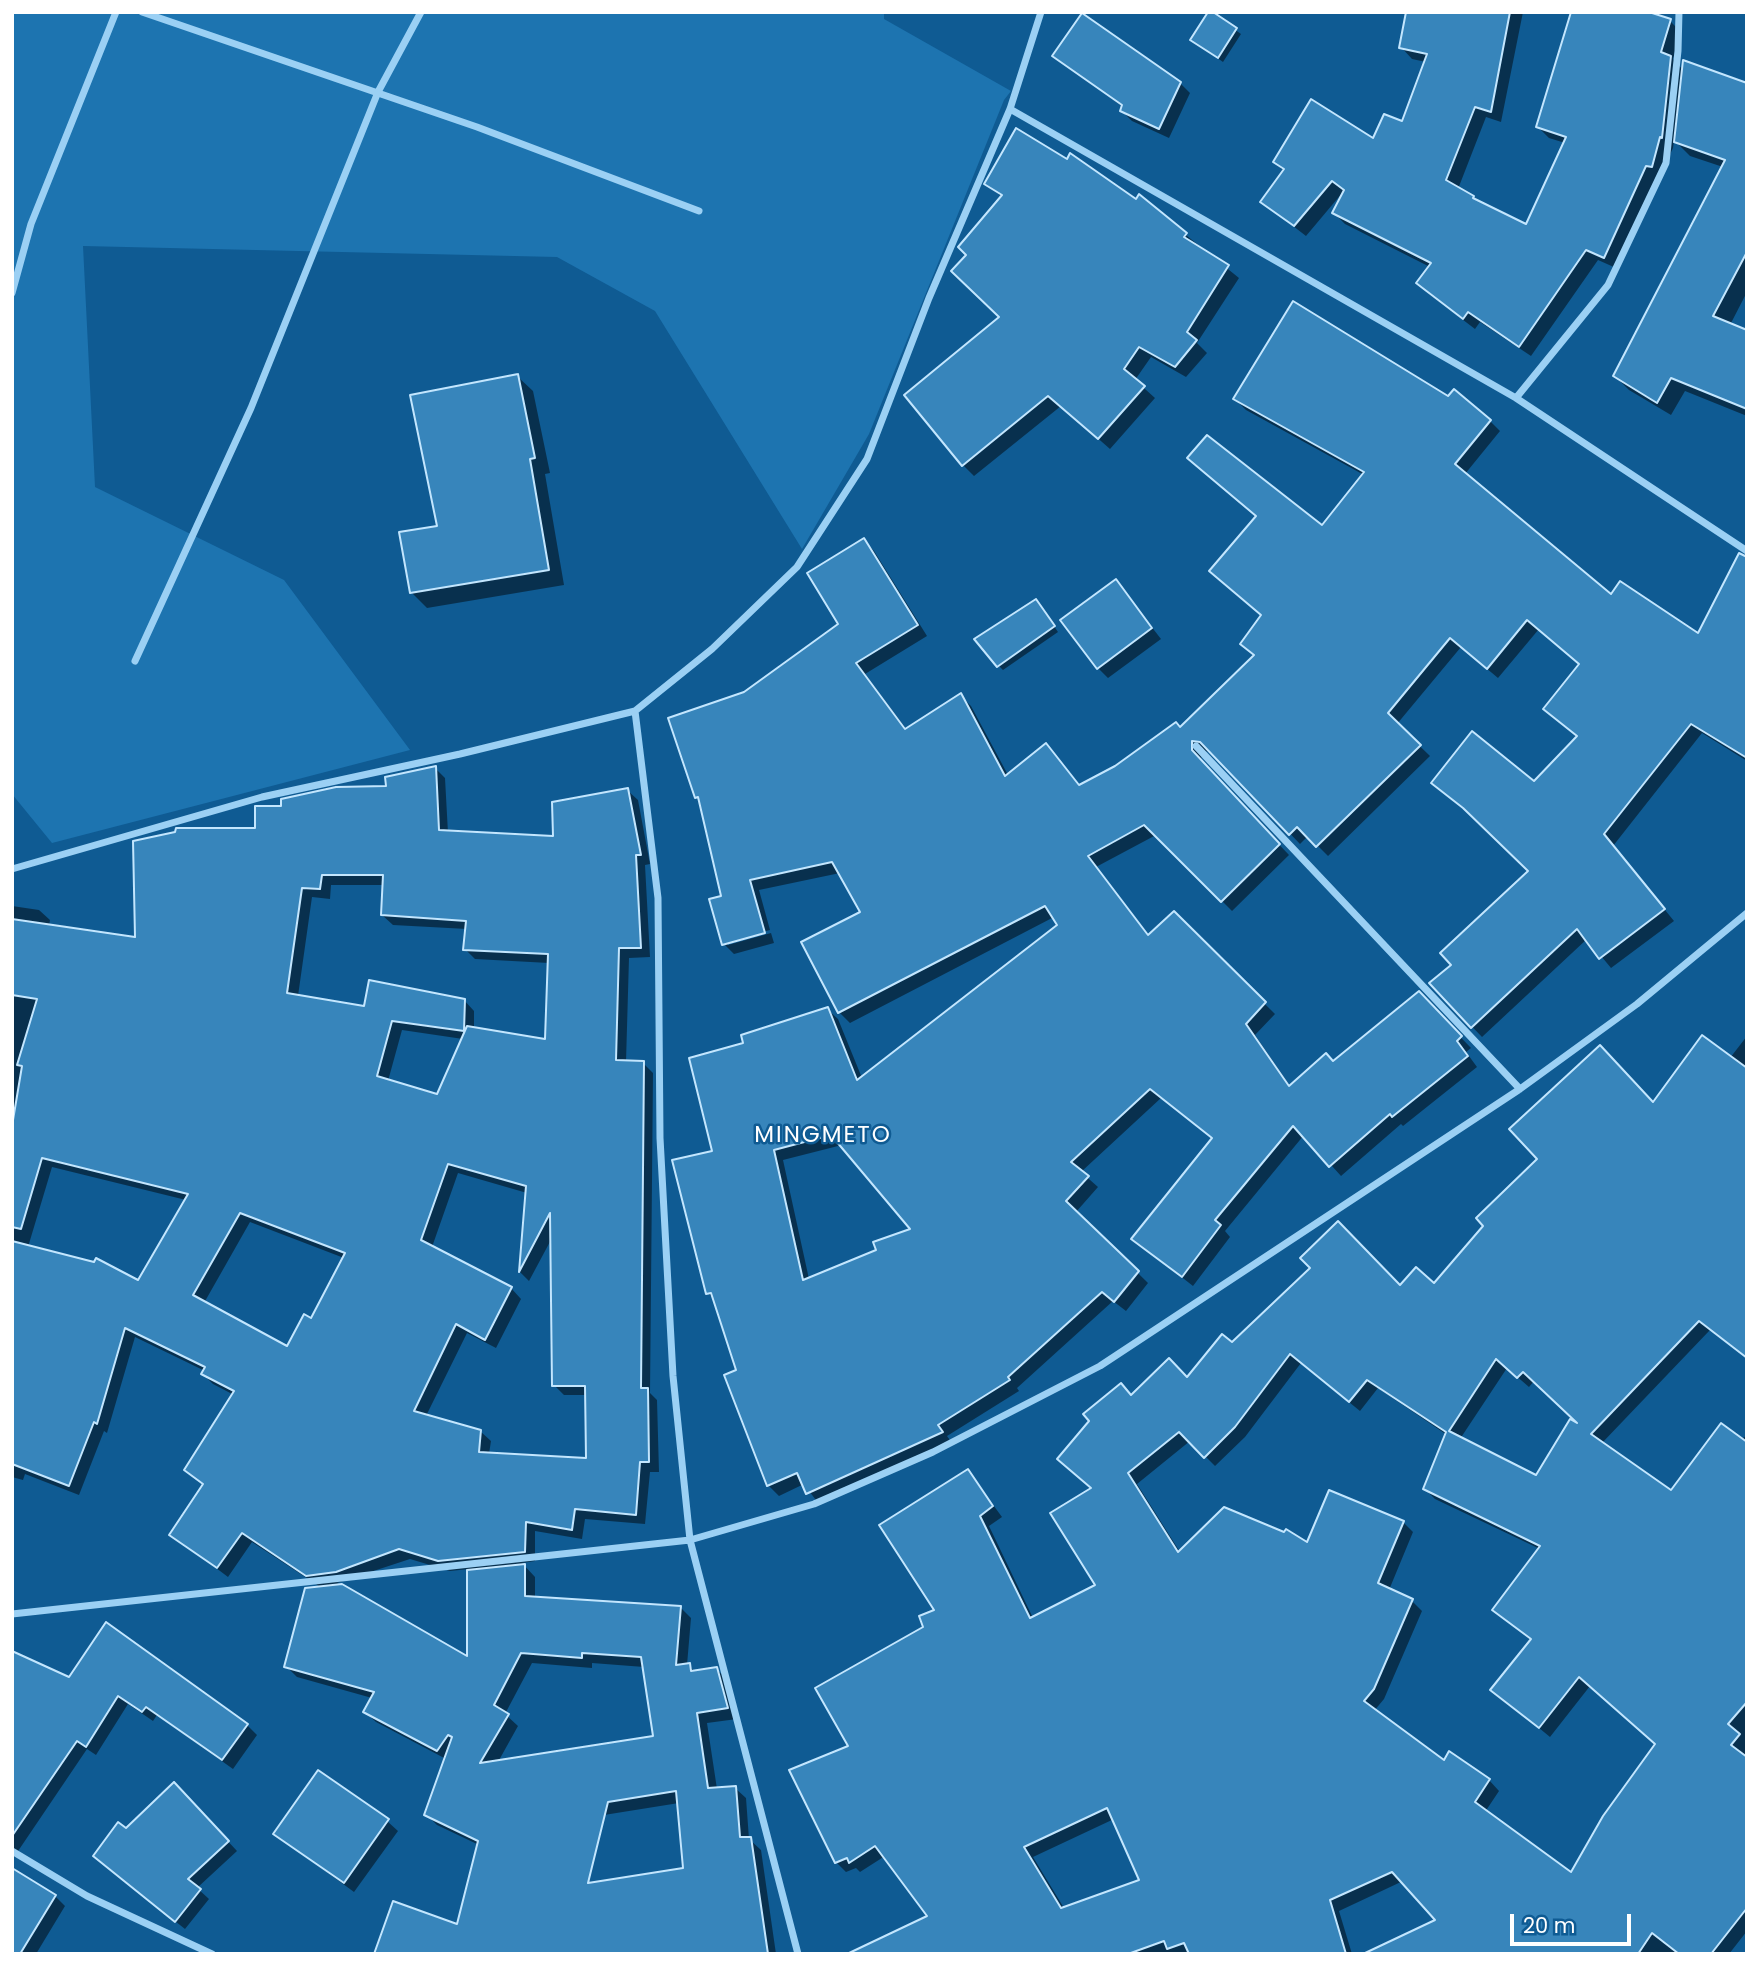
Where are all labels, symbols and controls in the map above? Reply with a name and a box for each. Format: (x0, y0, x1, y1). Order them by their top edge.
district label: MINGMETO (755, 1122, 891, 1150)
scale bar (1514, 1899, 1635, 1943)
text: 20 m (1523, 1911, 1576, 1940)

